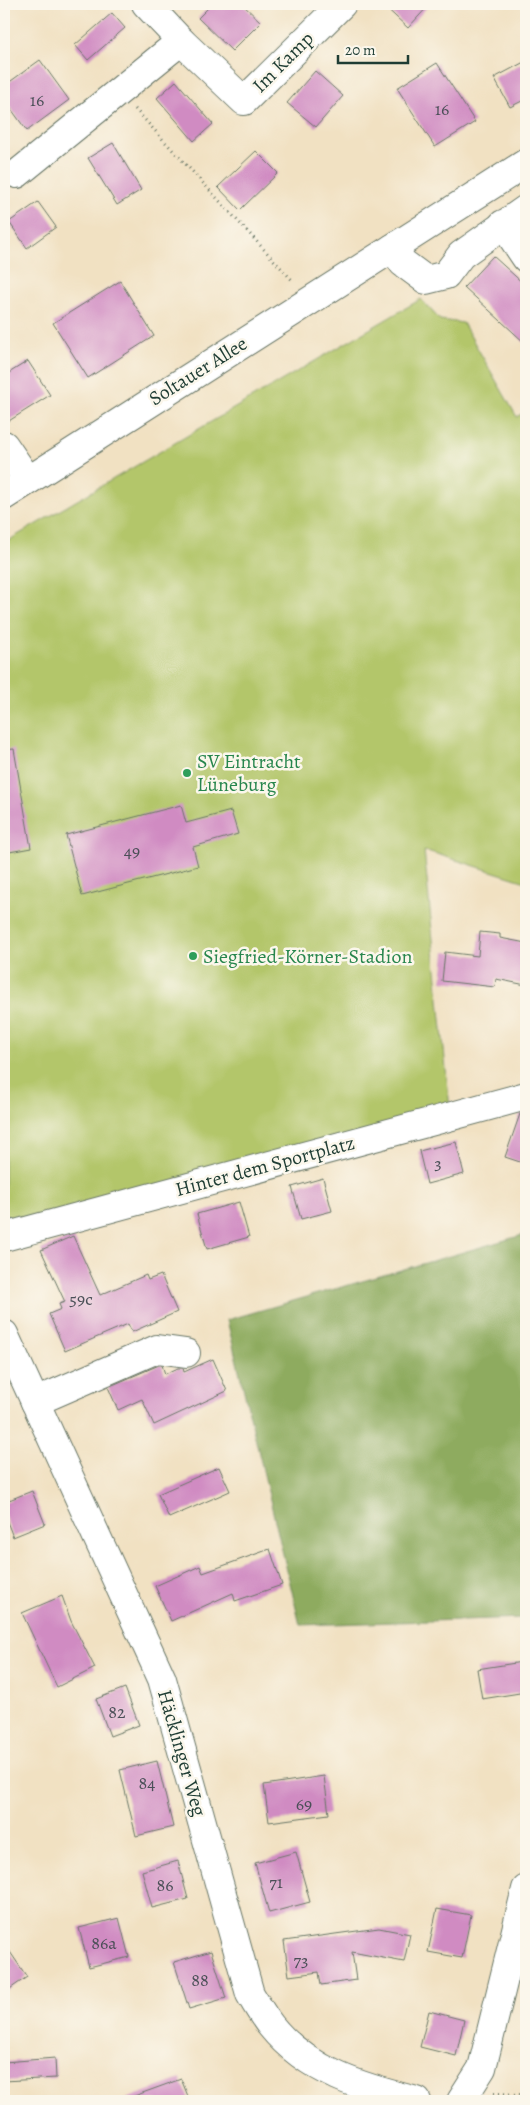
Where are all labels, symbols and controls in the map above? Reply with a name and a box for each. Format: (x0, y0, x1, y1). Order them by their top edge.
street label: Im Kamp (246, 25, 320, 99)
scale bar (338, 32, 408, 64)
text: 20 m (345, 40, 376, 60)
house number: 16 (30, 88, 44, 112)
house number: 16 (435, 97, 449, 121)
street label: Soltauer Allee (144, 330, 252, 412)
place label: SV Eintracht Lüneburg (197, 748, 301, 798)
marker: SV Eintracht Lüneburg (181, 767, 193, 779)
house number: 49 (124, 839, 140, 863)
place label: Siegfried-Körner-Stadion (203, 943, 412, 970)
marker: Siegfried-Körner-Stadion (187, 950, 199, 962)
street label: Hinter dem Sportplatz (172, 1129, 358, 1203)
house number: 3 (434, 1151, 442, 1175)
house number: 59c (69, 1287, 93, 1311)
street label: Häcklinger Weg (151, 1687, 213, 1819)
house number: 82 (108, 1700, 126, 1724)
house number: 84 (139, 1771, 155, 1795)
house number: 69 (296, 1792, 312, 1816)
house number: 71 (269, 1870, 283, 1894)
house number: 86 (156, 1873, 174, 1897)
house number: 86a (91, 1931, 117, 1955)
house number: 73 (293, 1948, 309, 1972)
house number: 88 (191, 1968, 209, 1992)

